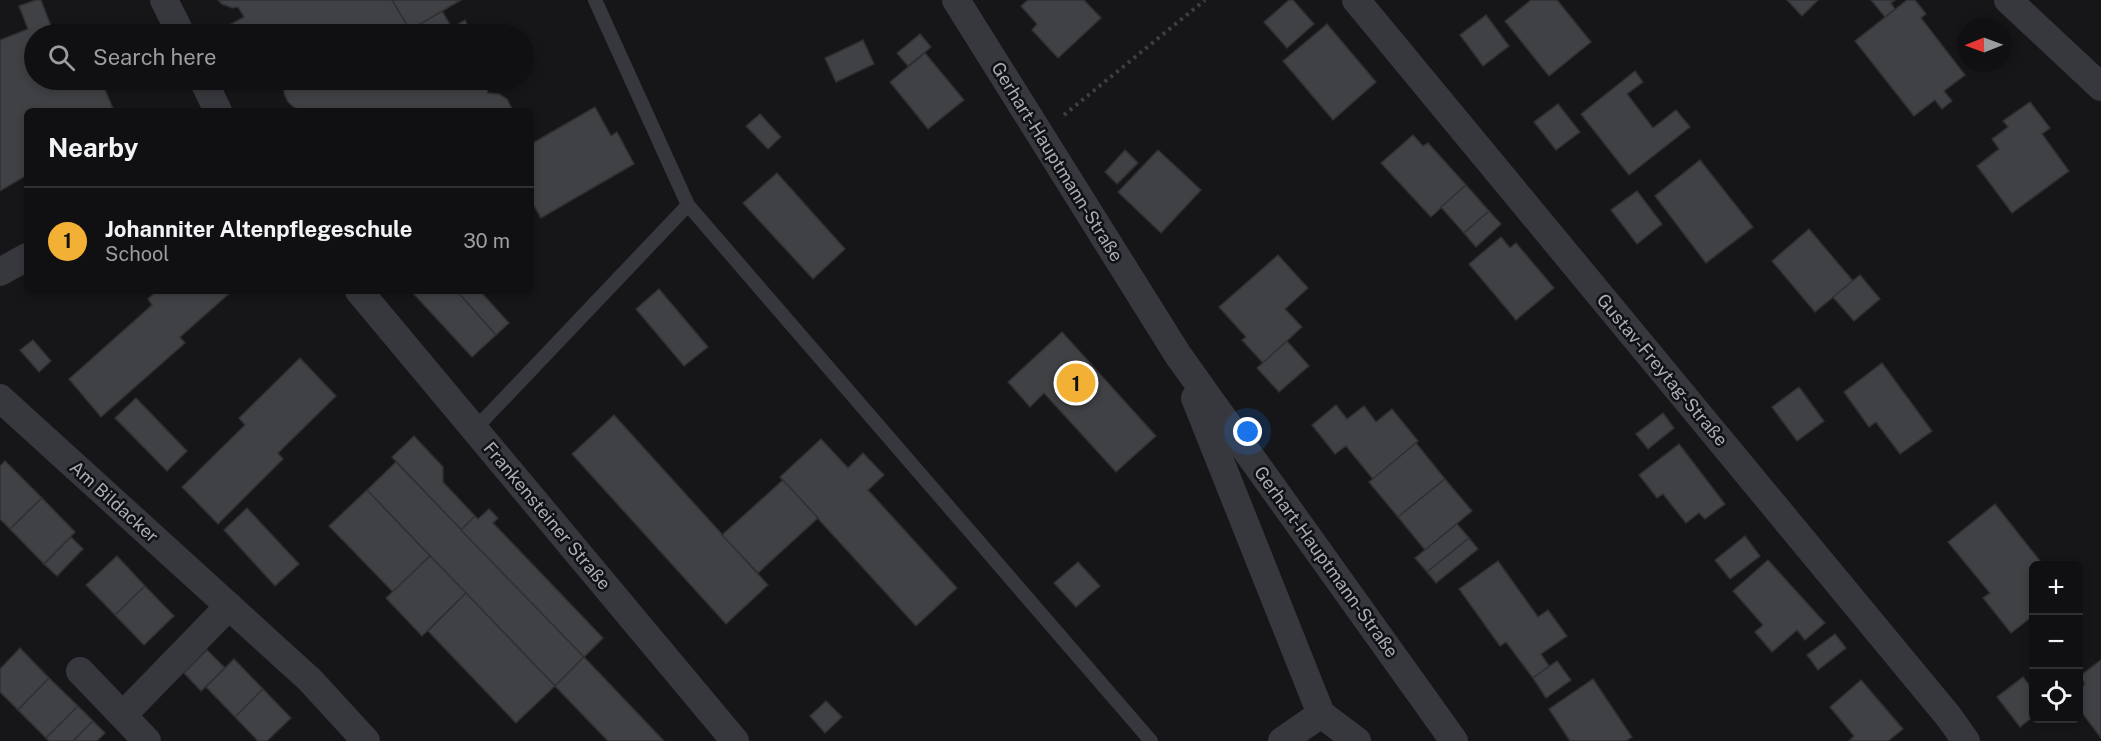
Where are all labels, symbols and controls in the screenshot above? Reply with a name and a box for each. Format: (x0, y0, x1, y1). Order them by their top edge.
north arrow (1957, 18, 2011, 72)
search box (24, 24, 534, 90)
icon: search (45, 41, 78, 74)
text: Search here (93, 44, 217, 70)
street label: Gerhart-Hauptmann-Straße (987, 58, 1128, 265)
text: Nearby (48, 132, 138, 163)
text: Johanniter Altenpflegeschule (105, 216, 412, 242)
text: 1 (63, 229, 72, 253)
text: 30 m (463, 229, 510, 253)
text: School (105, 242, 169, 266)
street label: Gustav-Freytag-Straße (1593, 289, 1732, 450)
pin: 1 (1056, 360, 1096, 406)
your location (1233, 417, 1262, 446)
street label: Frankensteiner Straße (479, 437, 615, 594)
street label: Am Bildacker (66, 456, 163, 547)
street label: Gerhart-Hauptmann-Straße (1250, 462, 1403, 661)
map controls (2029, 561, 2083, 723)
button: + (2029, 561, 2083, 615)
button: − (2029, 615, 2083, 669)
button: locate (2029, 669, 2083, 723)

